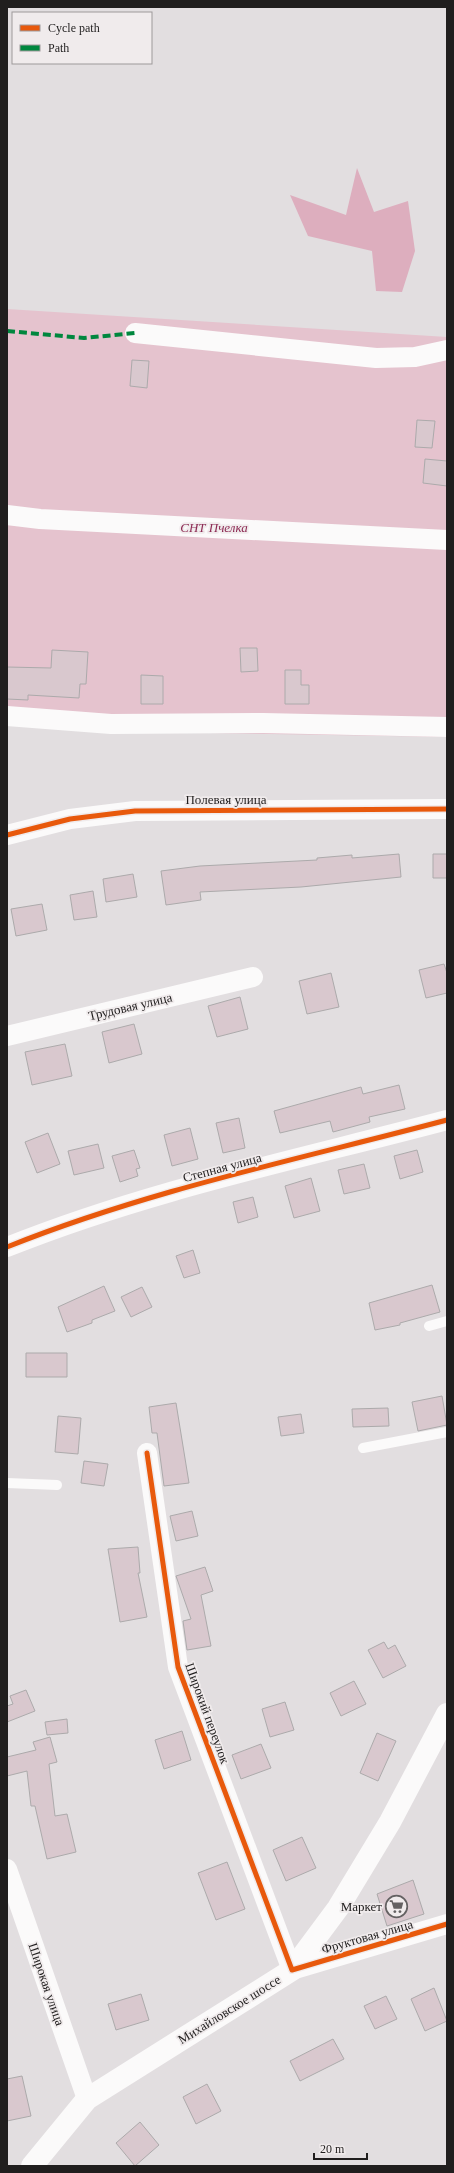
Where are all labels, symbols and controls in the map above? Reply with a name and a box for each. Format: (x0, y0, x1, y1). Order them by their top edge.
legend (12, 12, 152, 64)
text: Cycle path (48, 21, 100, 35)
text: Path (48, 41, 69, 55)
park label: СНТ Пчелка (180, 520, 248, 535)
street label: Полевая улица (185, 792, 267, 807)
street label: Трудовая улица (87, 989, 174, 1023)
street label: Степная улица (181, 1150, 263, 1185)
street label: Широкий переулок (182, 1661, 233, 1766)
supermarket icon: Маркет (384, 1893, 410, 1919)
place label: Маркет (341, 1899, 382, 1914)
street label: Фруктовая улица (320, 1916, 415, 1957)
street label: Широкая улица (25, 1941, 68, 2028)
street label: Михайловское шоссе (175, 1972, 283, 2047)
scale bar (314, 2135, 367, 2161)
text: 20 m (320, 2142, 345, 2156)

